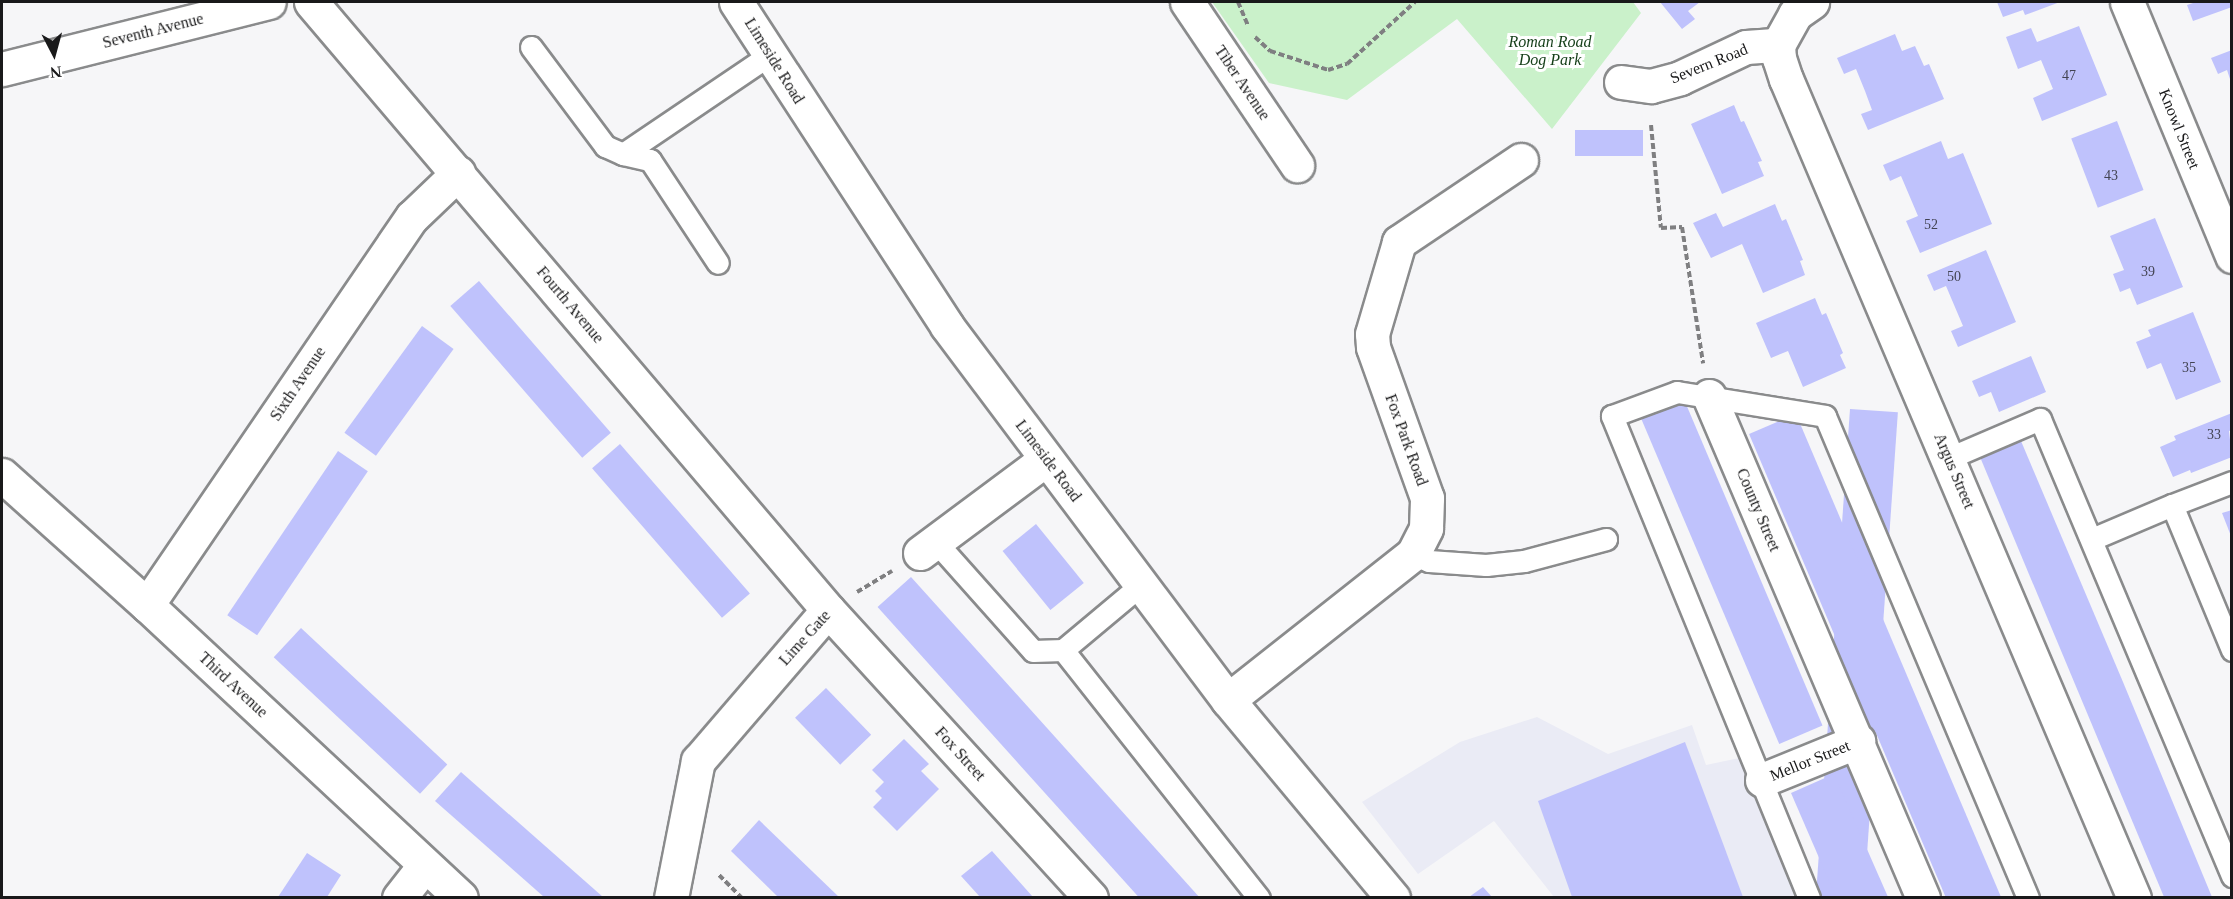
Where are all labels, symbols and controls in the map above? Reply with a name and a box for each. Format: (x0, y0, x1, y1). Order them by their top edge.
street label: Seventh Avenue (100, 9, 206, 53)
street label: Limeside Road (740, 15, 808, 107)
north arrow (24, 24, 84, 84)
park label: Roman Road Dog Park (1508, 32, 1592, 70)
street label: Severn Road (1667, 40, 1751, 88)
street label: Tiber Avenue (1210, 42, 1274, 124)
text: N (49, 63, 63, 81)
house number: 47 (2062, 68, 2076, 84)
street label: Knowl Street (2154, 86, 2204, 172)
house number: 43 (2104, 168, 2118, 184)
house number: 52 (1924, 217, 1938, 233)
street label: Fourth Avenue (532, 262, 608, 348)
house number: 39 (2141, 264, 2155, 280)
house number: 50 (1947, 269, 1961, 285)
street label: Sixth Avenue (266, 343, 330, 425)
house number: 35 (2182, 360, 2196, 376)
street label: Fox Park Road (1381, 392, 1431, 488)
street label: Limeside Road (1011, 416, 1085, 506)
house number: 33 (2207, 427, 2221, 443)
street label: Argus Street (1930, 430, 1978, 512)
street label: County Street (1732, 466, 1784, 554)
street label: Lime Gate (775, 606, 835, 670)
street label: Third Avenue (194, 648, 272, 722)
street label: Fox Street (931, 723, 989, 785)
street label: Mellor Street (1767, 736, 1853, 786)

